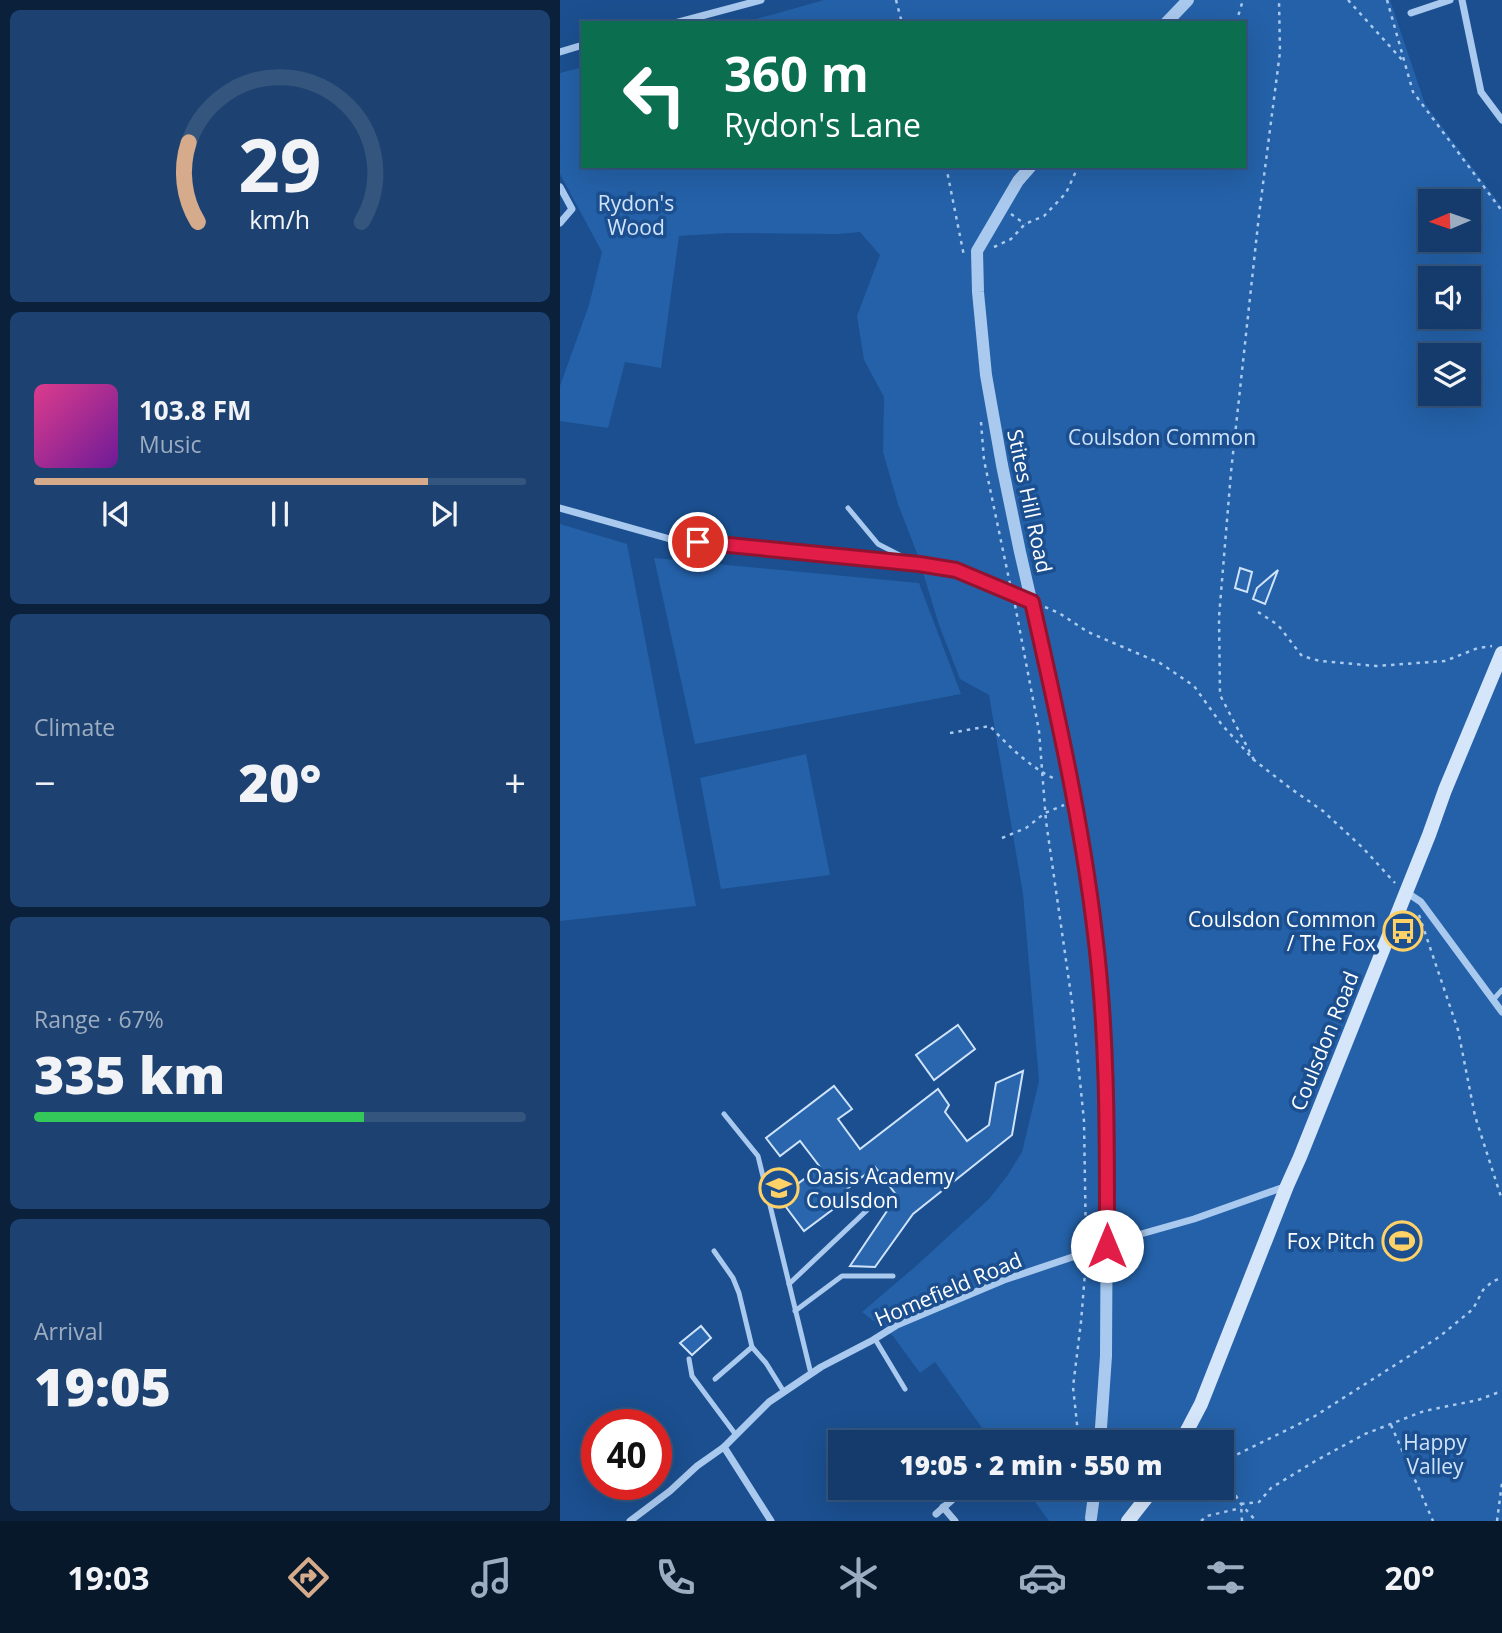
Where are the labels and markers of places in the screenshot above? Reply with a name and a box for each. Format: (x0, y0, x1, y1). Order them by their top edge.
pin (668, 512, 728, 572)
place label: Coulsdon Common / The Fox (1188, 905, 1376, 957)
bus stop icon: Coulsdon Common / The Fox (1382, 910, 1424, 952)
place label: Oasis Academy Coulsdon (806, 1162, 955, 1214)
school or university icon: Oasis Academy Coulsdon (758, 1167, 800, 1209)
sports icon: Fox Pitch (1381, 1220, 1423, 1262)
place label: Fox Pitch (1287, 1227, 1375, 1255)

